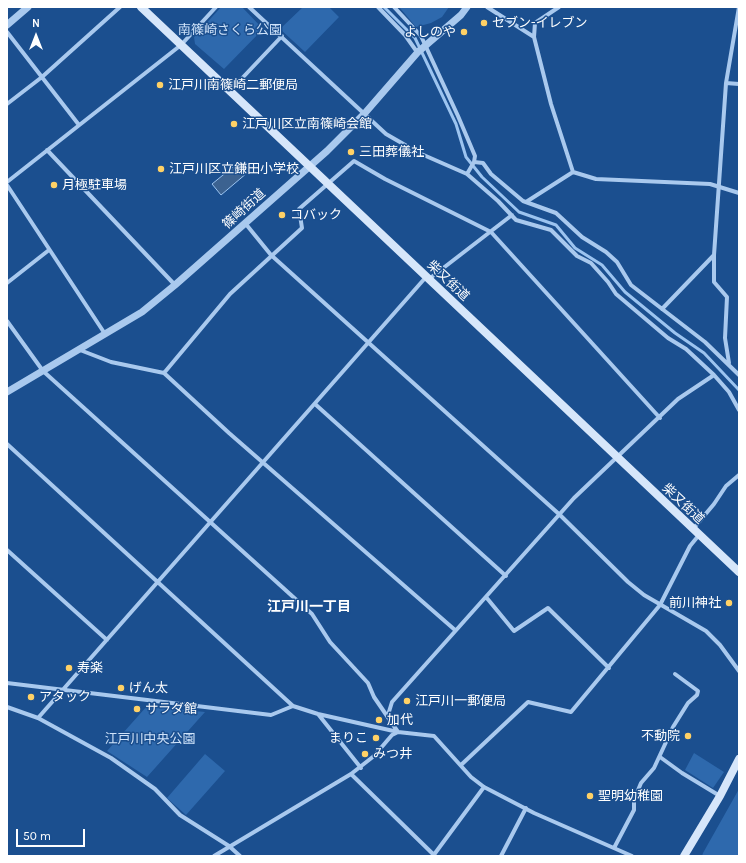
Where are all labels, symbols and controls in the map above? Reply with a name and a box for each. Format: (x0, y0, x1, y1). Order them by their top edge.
place label: セブン-イレブン (492, 15, 588, 31)
north arrow (16, 16, 56, 56)
text: N (32, 17, 40, 30)
marker: セブン-イレブン (479, 18, 489, 28)
park label: 南篠崎さくら公園 (178, 22, 282, 38)
place label: よしのや (404, 24, 456, 40)
marker: よしのや (459, 27, 469, 37)
place label: 江戸川南篠崎二郵便局 (168, 77, 298, 93)
marker: 江戸川南篠崎二郵便局 (155, 80, 165, 90)
place label: 江戸川区立南篠崎会館 (242, 116, 372, 132)
marker: 江戸川区立南篠崎会館 (229, 119, 239, 129)
place label: 三田葬儀社 (359, 144, 424, 160)
marker: 三田葬儀社 (346, 147, 356, 157)
place label: 江戸川区立鎌田小学校 (169, 161, 299, 177)
marker: 江戸川区立鎌田小学校 (156, 164, 166, 174)
place label: 月極駐車場 (62, 177, 127, 193)
marker: 月極駐車場 (49, 180, 59, 190)
street label: 篠崎街道 (219, 186, 269, 232)
place label: コバック (290, 207, 342, 223)
marker: コバック (277, 210, 287, 220)
street label: 柴又街道 (424, 258, 472, 304)
street label: 柴又街道 (659, 481, 707, 527)
place label: 前川神社 (669, 595, 721, 611)
marker: 前川神社 (724, 598, 734, 608)
district label: 江戸川一丁目 (267, 599, 351, 615)
place label: 寿楽 (77, 660, 103, 676)
marker: 寿楽 (64, 663, 74, 673)
place label: げん太 (129, 680, 168, 696)
marker: げん太 (116, 683, 126, 693)
place label: アタック (39, 689, 91, 705)
marker: アタック (26, 692, 36, 702)
place label: 江戸川一郵便局 (415, 693, 506, 709)
marker: 江戸川一郵便局 (402, 696, 412, 706)
place label: サラダ館 (145, 701, 197, 717)
marker: サラダ館 (132, 704, 142, 714)
place label: 加代 (387, 712, 413, 728)
marker: 加代 (374, 715, 384, 725)
place label: 不動院 (641, 728, 680, 744)
place label: まりこ (329, 730, 368, 746)
park label: 江戸川中央公園 (105, 731, 195, 747)
marker: 不動院 (683, 731, 693, 741)
marker: まりこ (371, 733, 381, 743)
place label: みつ井 (373, 746, 412, 762)
marker: みつ井 (360, 749, 370, 759)
place label: 聖明幼稚園 (598, 788, 663, 804)
marker: 聖明幼稚園 (585, 791, 595, 801)
scale bar (18, 821, 87, 847)
text: 50 m (23, 829, 51, 843)

